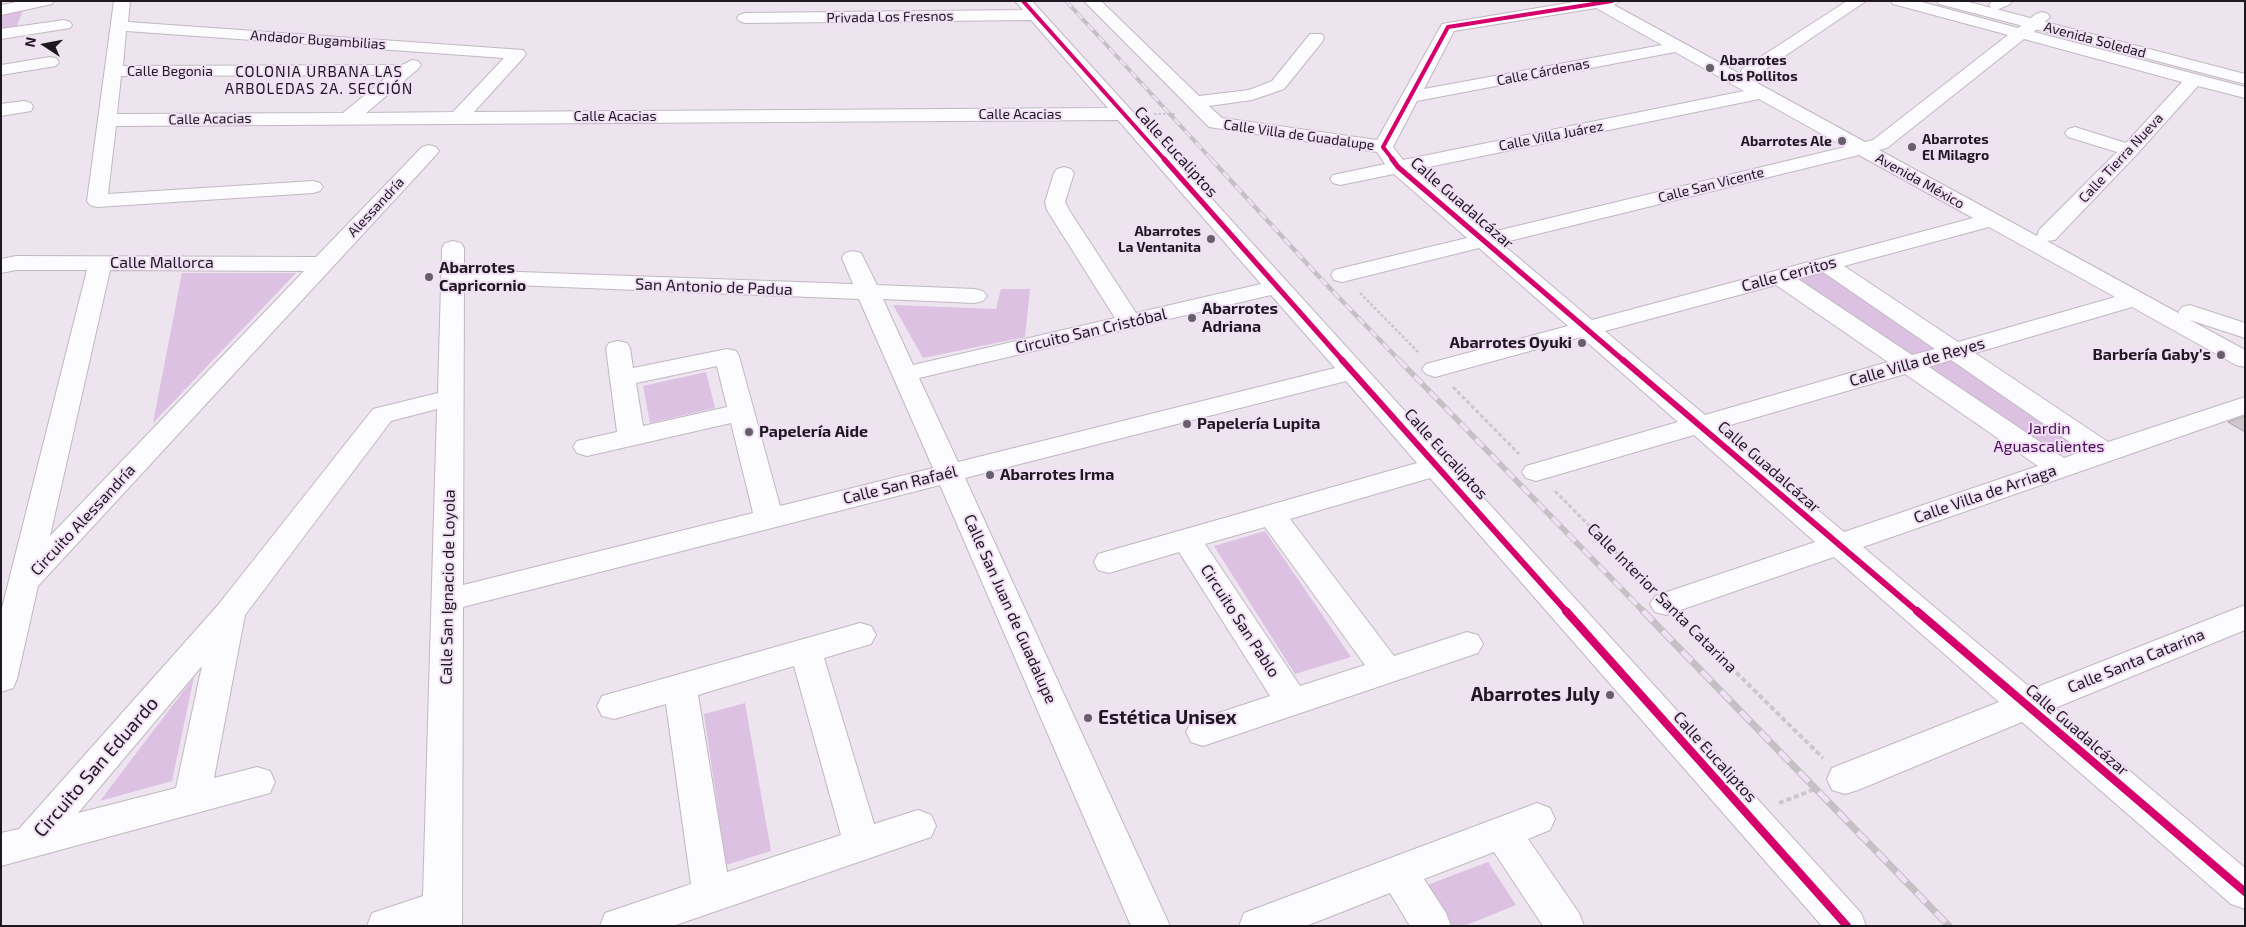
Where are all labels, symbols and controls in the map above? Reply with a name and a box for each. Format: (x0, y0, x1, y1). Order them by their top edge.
street label: Privada Los Fresnos (826, 7, 954, 27)
street label: Avenida Soledad (2042, 18, 2148, 62)
north arrow (20, 20, 70, 70)
street label: Andador Bugambilias (250, 27, 386, 53)
text: N (20, 35, 39, 49)
place label: Abarrotes Los Pollitos (1720, 52, 1798, 84)
street label: Calle Cárdenas (1495, 55, 1591, 89)
marker: Abarrotes Los Pollitos (1704, 62, 1716, 74)
street label: Calle Begonia (127, 63, 213, 79)
district label: COLONIA URBANA LAS ARBOLEDAS 2A. SECCIÓN (222, 63, 416, 98)
street label: Calle Eucaliptos (1130, 103, 1222, 201)
street label: Calle Acacias (979, 106, 1061, 122)
street label: Calle Acacias (574, 108, 656, 124)
street label: Calle Acacias (168, 110, 252, 128)
street label: Calle Tierra Nueva (2075, 110, 2167, 206)
street label: Calle Villa de Guadalupe (1222, 116, 1376, 154)
street label: Calle Villa Juárez (1497, 118, 1605, 154)
place label: Abarrotes El Milagro (1922, 131, 1989, 164)
place label: Abarrotes Ale (1741, 133, 1832, 149)
marker: Abarrotes Ale (1836, 135, 1848, 147)
marker: Abarrotes El Milagro (1906, 141, 1918, 153)
street label: Avenida México (1873, 150, 1967, 212)
street label: Calle Guadalcázar (1407, 153, 1517, 253)
street label: Calle San Vicente (1656, 164, 1766, 206)
street label: Alessandría (344, 174, 408, 240)
place label: Abarrotes La Ventanita (1118, 223, 1201, 256)
marker: Abarrotes La Ventanita (1205, 233, 1217, 245)
street label: Calle Cerritos (1739, 252, 1839, 296)
street label: Calle Mallorca (110, 253, 214, 273)
place label: Abarrotes Capricornio (439, 258, 526, 296)
marker: Abarrotes Capricornio (423, 271, 435, 283)
street label: San Antonio de Padua (635, 275, 793, 299)
place label: Abarrotes Adriana (1202, 299, 1278, 337)
street label: Circuito San Cristóbal (1013, 304, 1169, 358)
marker: Abarrotes Adriana (1186, 312, 1198, 324)
place label: Abarrotes Oyuki (1450, 333, 1572, 353)
street label: Calle Villa de Reyes (1847, 333, 1987, 391)
marker: Abarrotes Oyuki (1576, 337, 1588, 349)
place label: Barbería Gaby's (2093, 345, 2211, 365)
marker: Barbería Gaby's (2215, 349, 2227, 361)
street label: Calle Eucaliptos (1400, 405, 1492, 503)
place label: Papelería Lupita (1197, 414, 1320, 434)
street label: Calle Guadalcázar (1714, 417, 1824, 517)
marker: Papelería Lupita (1181, 418, 1193, 430)
park label: Jardin Aguascalientes (1994, 419, 2104, 457)
place label: Papelería Aide (759, 422, 868, 442)
marker: Papelería Aide (743, 426, 755, 438)
street label: Circuito Alessandría (27, 460, 139, 580)
street label: Calle Villa de Arriaga (1911, 461, 2059, 527)
street label: Calle San Rafaél (841, 462, 959, 508)
place label: Abarrotes Irma (1000, 465, 1114, 485)
marker: Abarrotes Irma (984, 469, 996, 481)
street label: Calle San Ignacio de Loyola (437, 489, 459, 685)
street label: Calle San Juan de Guadalupe (959, 511, 1061, 707)
street label: Calle Interior Santa Catarina (1583, 519, 1741, 677)
street label: Circuito San Pablo (1196, 561, 1284, 681)
street label: Calle Santa Catarina (2065, 625, 2207, 697)
street label: Calle Guadalcázar (2022, 680, 2132, 780)
place label: Abarrotes July (1471, 684, 1600, 706)
marker: Abarrotes July (1604, 689, 1616, 701)
street label: Circuito San Eduardo (29, 692, 163, 842)
place label: Estética Unisex (1098, 707, 1236, 729)
street label: Calle Eucaliptos (1669, 708, 1761, 806)
marker: Estética Unisex (1082, 712, 1094, 724)

